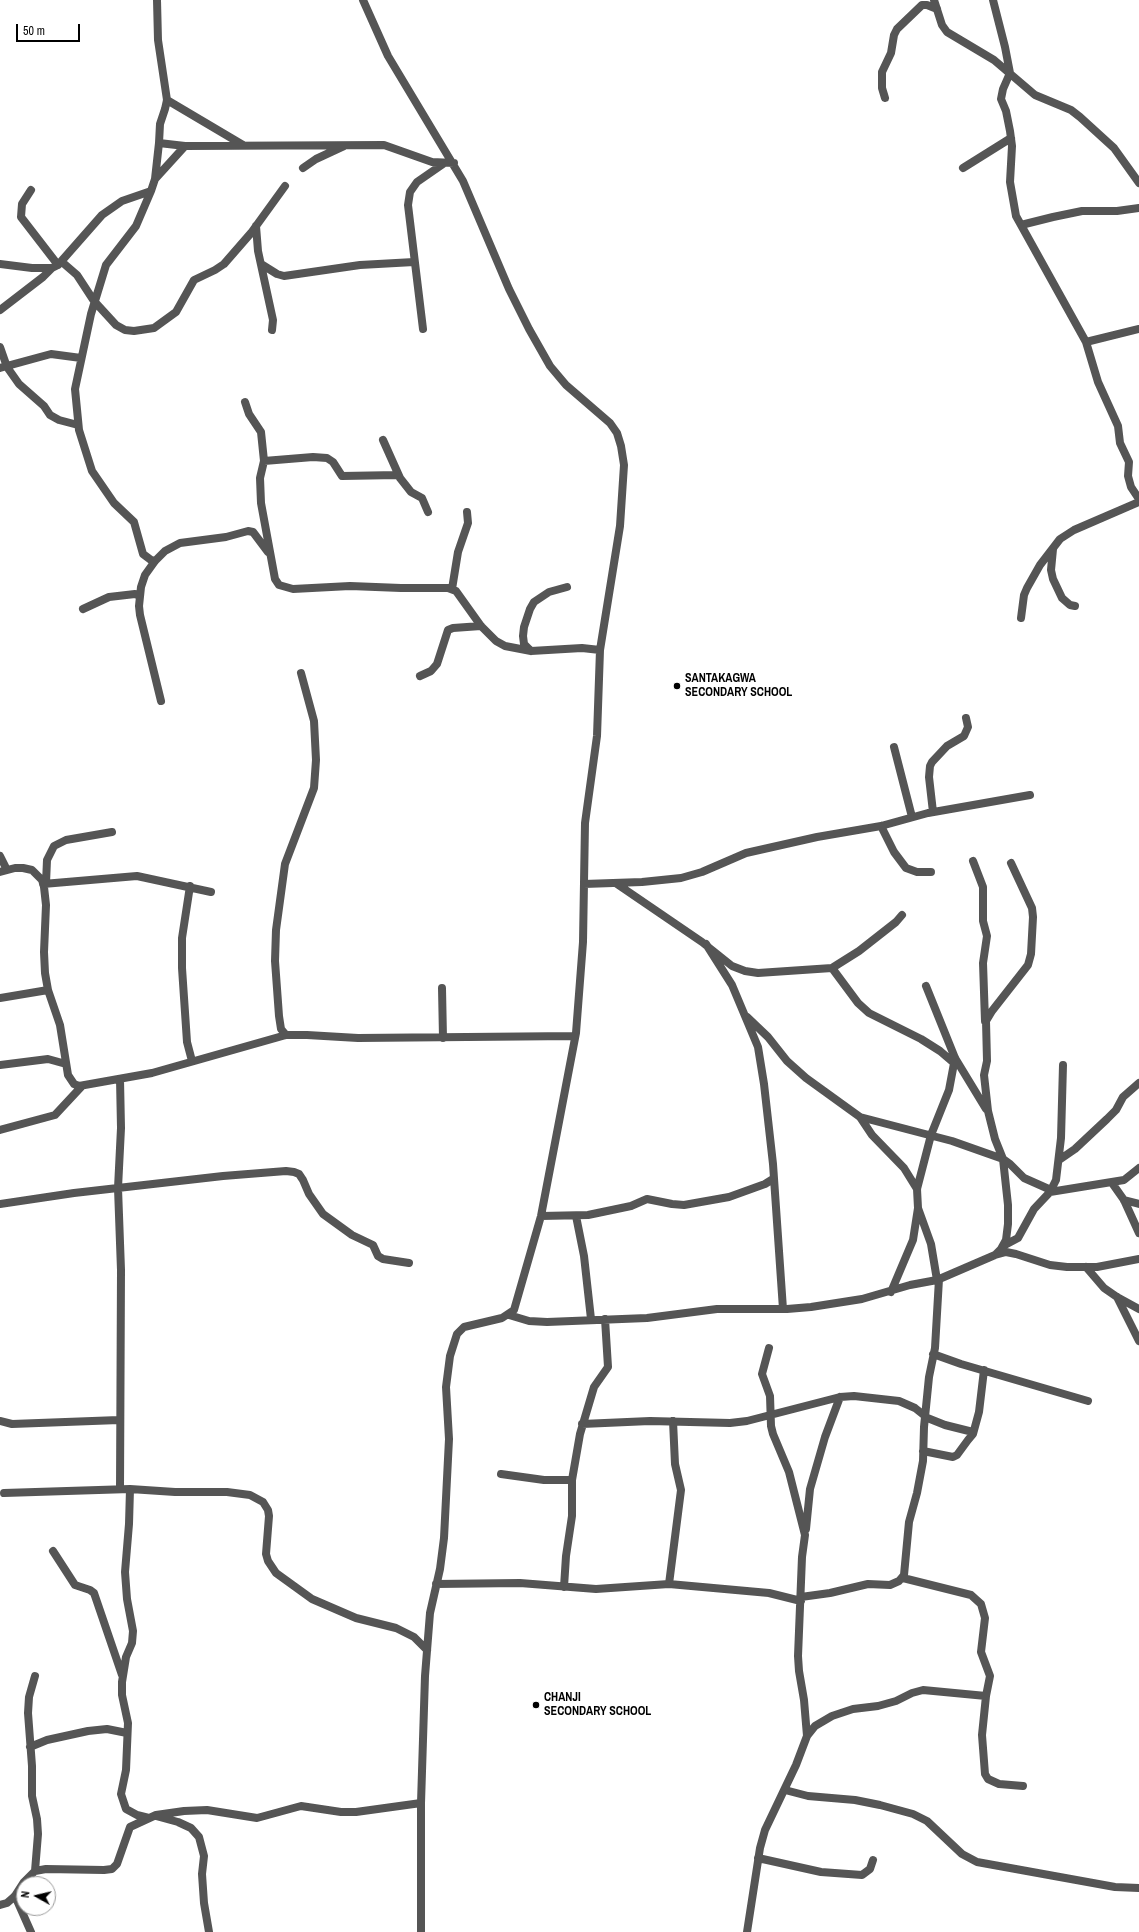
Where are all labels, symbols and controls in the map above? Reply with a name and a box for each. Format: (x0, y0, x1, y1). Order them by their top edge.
scale bar (18, 16, 82, 42)
text: 50 m (23, 23, 45, 39)
place label: SANTAKAGWA SECONDARY SCHOOL (685, 672, 792, 700)
marker: SANTAKAGWA SECONDARY SCHOOL (672, 681, 682, 691)
place label: CHANJI SECONDARY SCHOOL (544, 1691, 651, 1719)
marker: CHANJI SECONDARY SCHOOL (531, 1700, 541, 1710)
north arrow (16, 1876, 56, 1916)
text: N (18, 1890, 32, 1899)

